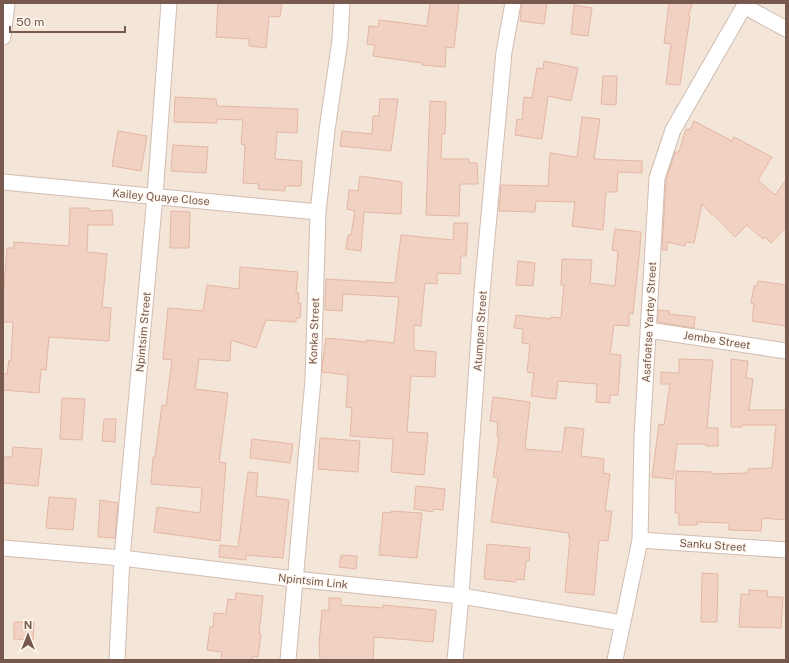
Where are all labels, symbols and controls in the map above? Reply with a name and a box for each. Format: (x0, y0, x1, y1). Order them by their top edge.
scale bar (10, 8, 125, 34)
text: 50 m (16, 15, 44, 29)
street label: Kailey Quaye Close (112, 187, 210, 207)
street label: Asafoatse Yartey Street (640, 261, 658, 383)
street label: Atumpan Street (471, 290, 489, 372)
street label: Npintsim Street (134, 291, 152, 373)
street label: Konka Street (307, 297, 321, 365)
street label: Jembe Street (683, 329, 751, 351)
street label: Sanku Street (679, 537, 747, 553)
street label: Npintsim Link (277, 571, 349, 591)
north arrow (8, 615, 48, 655)
text: N (24, 619, 32, 631)

